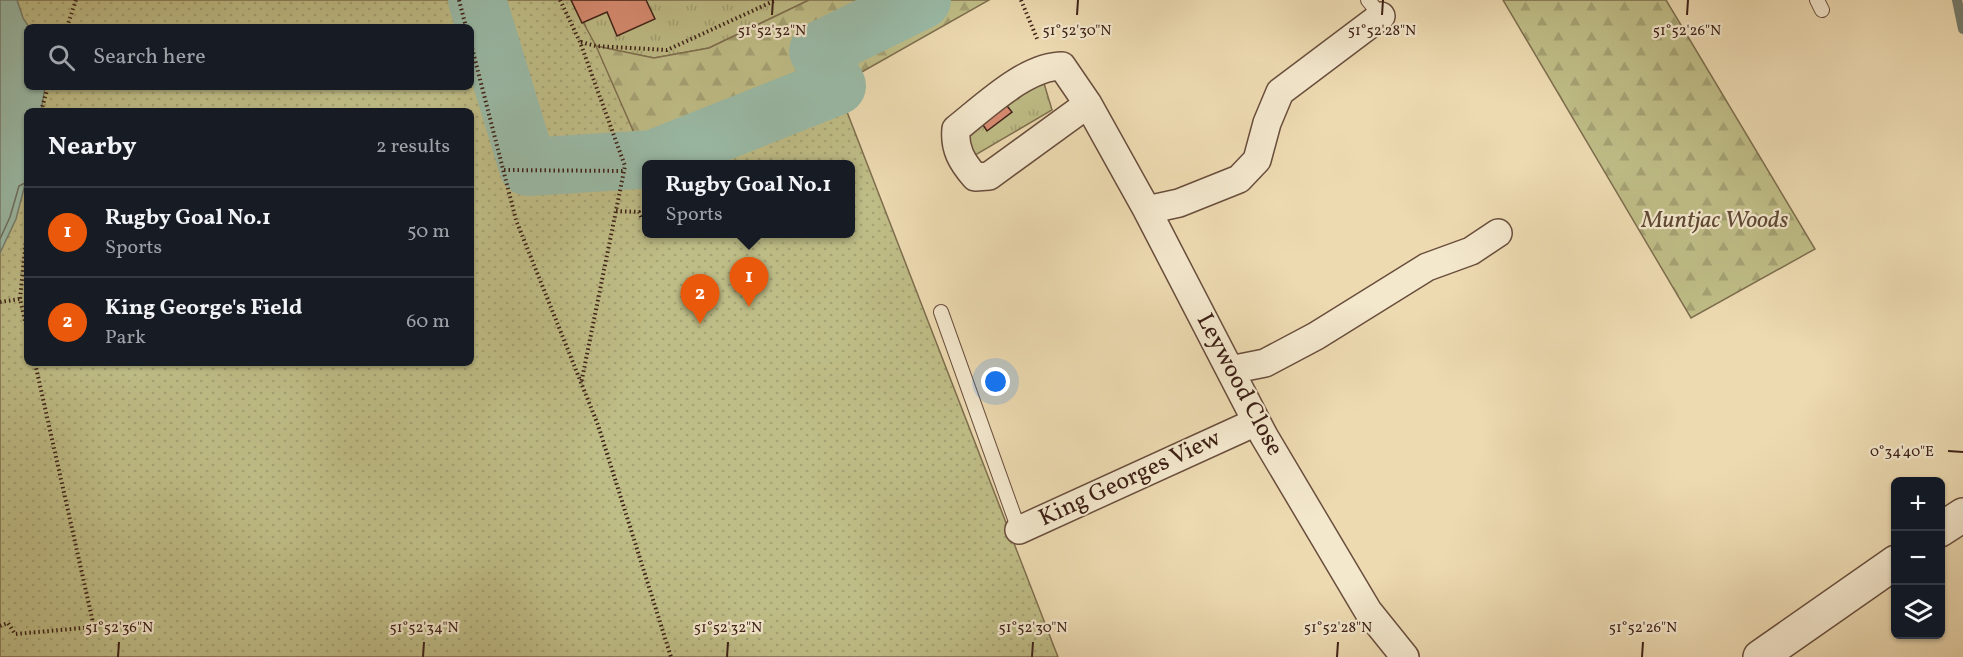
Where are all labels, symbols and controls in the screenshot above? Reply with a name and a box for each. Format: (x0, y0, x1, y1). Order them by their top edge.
text: 51°52'32"N (738, 21, 806, 42)
text: 51°52'30"N (1043, 21, 1111, 42)
text: 51°52'28"N (1348, 21, 1416, 42)
text: 51°52'26"N (1653, 21, 1721, 42)
search box (24, 24, 474, 90)
icon: search (45, 41, 78, 74)
text: Search here (93, 42, 206, 73)
text: Nearby (48, 129, 137, 165)
text: 2 results (376, 133, 450, 161)
popup (642, 160, 855, 238)
text: Rugby Goal No.1 (666, 170, 831, 201)
text: Sports (666, 201, 723, 229)
text: Rugby Goal No.1 (105, 203, 271, 234)
park label: Muntjac Woods (1641, 204, 1789, 238)
text: 1 (63, 218, 72, 246)
text: 50 m (407, 218, 450, 246)
text: Sports (105, 234, 162, 262)
pin: 1 (730, 258, 768, 307)
pin: 2 (680, 274, 720, 324)
text: King George's Field (105, 293, 302, 324)
text: 2 (62, 308, 73, 336)
text: 60 m (406, 308, 450, 336)
street label: Leywood Close (1187, 308, 1291, 462)
text: Park (105, 324, 146, 352)
your location (981, 367, 1010, 396)
street label: King Georges View (1034, 422, 1227, 536)
text: 0°34'40"E (1870, 442, 1934, 463)
map controls (1891, 477, 1945, 639)
button: + (1891, 477, 1945, 531)
button: − (1891, 531, 1945, 585)
button: layers (1891, 585, 1945, 639)
text: 51°52'36"N (85, 618, 153, 639)
text: 51°52'34"N (389, 618, 459, 639)
text: 51°52'32"N (694, 618, 762, 639)
text: 51°52'30"N (999, 618, 1067, 639)
text: 51°52'28"N (1304, 618, 1372, 639)
text: 51°52'26"N (1609, 618, 1677, 639)

